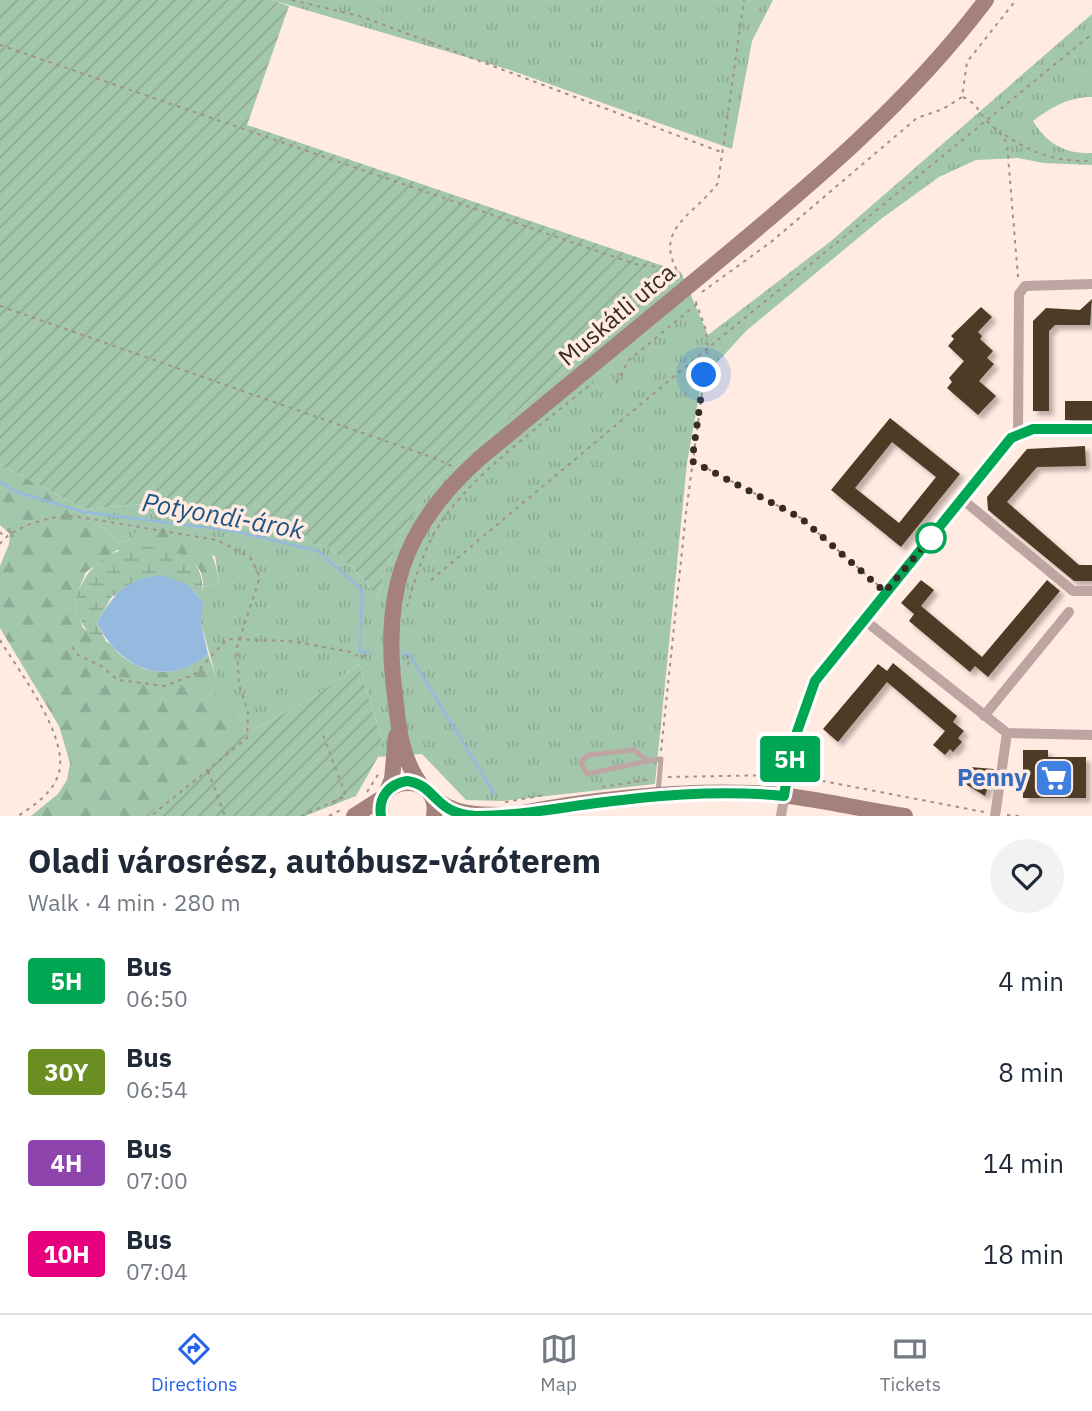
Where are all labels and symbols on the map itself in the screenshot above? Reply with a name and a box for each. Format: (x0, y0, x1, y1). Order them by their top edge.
street label: Muskátli utca (551, 256, 682, 373)
your location (686, 357, 721, 392)
water label: Potyondi-árok (140, 484, 307, 546)
unlabelled marker (916, 523, 946, 553)
line badge: 5H (758, 736, 822, 782)
supermarket icon: Penny (1033, 757, 1075, 799)
place label: Penny (957, 761, 1027, 793)

